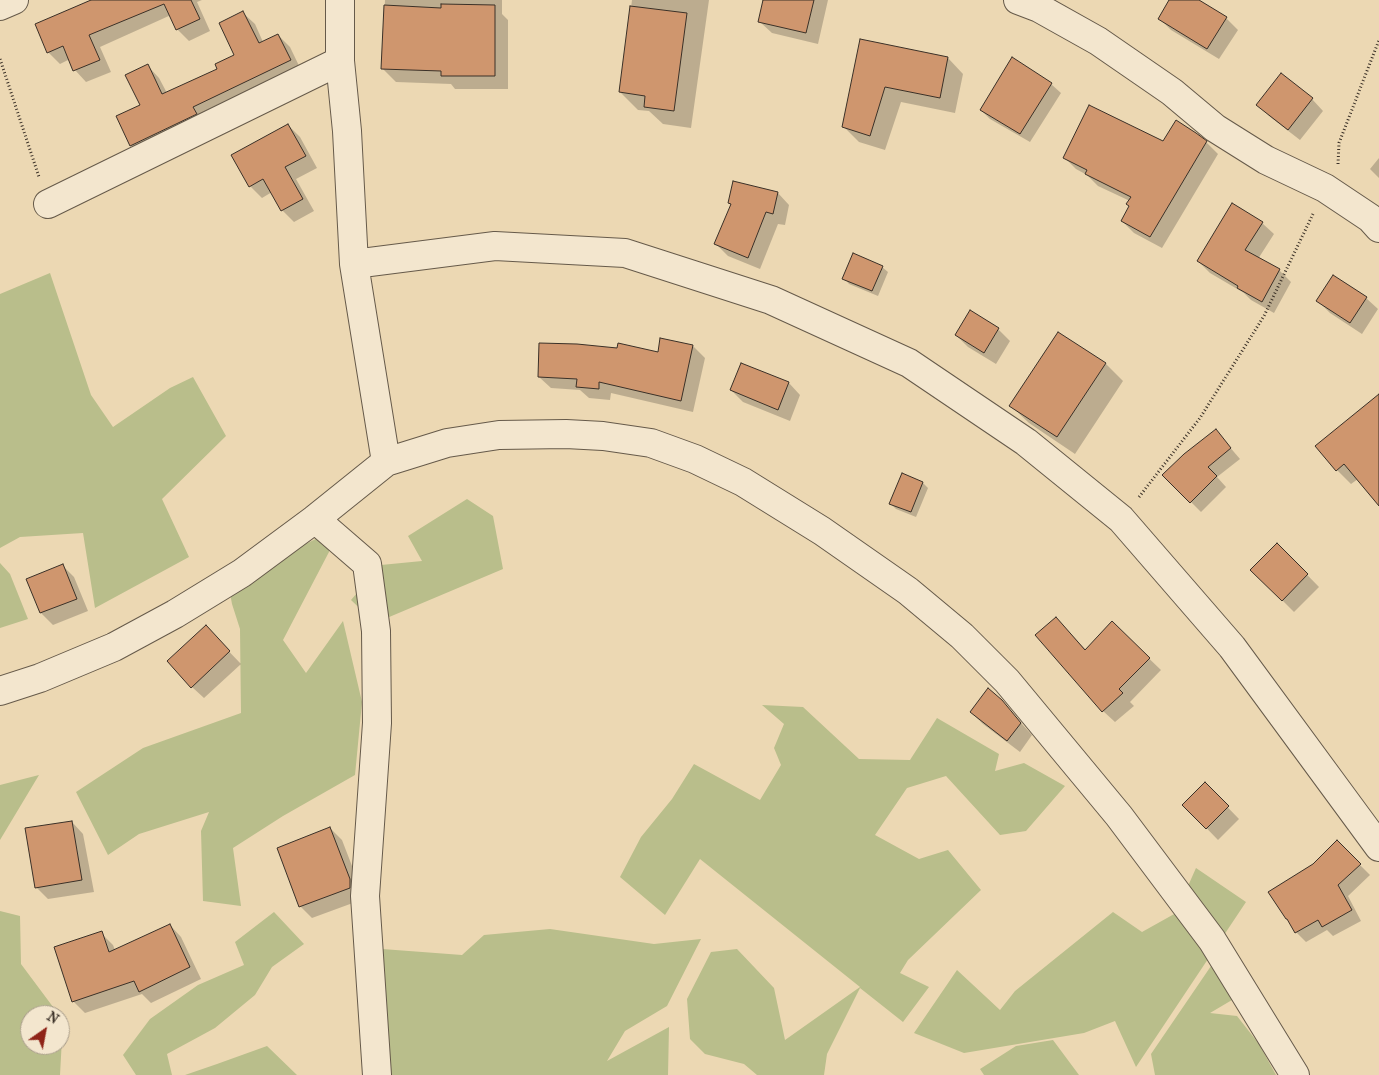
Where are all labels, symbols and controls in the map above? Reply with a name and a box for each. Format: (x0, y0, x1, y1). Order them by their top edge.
north arrow (20, 1005, 70, 1055)
text: N (44, 1008, 62, 1028)

